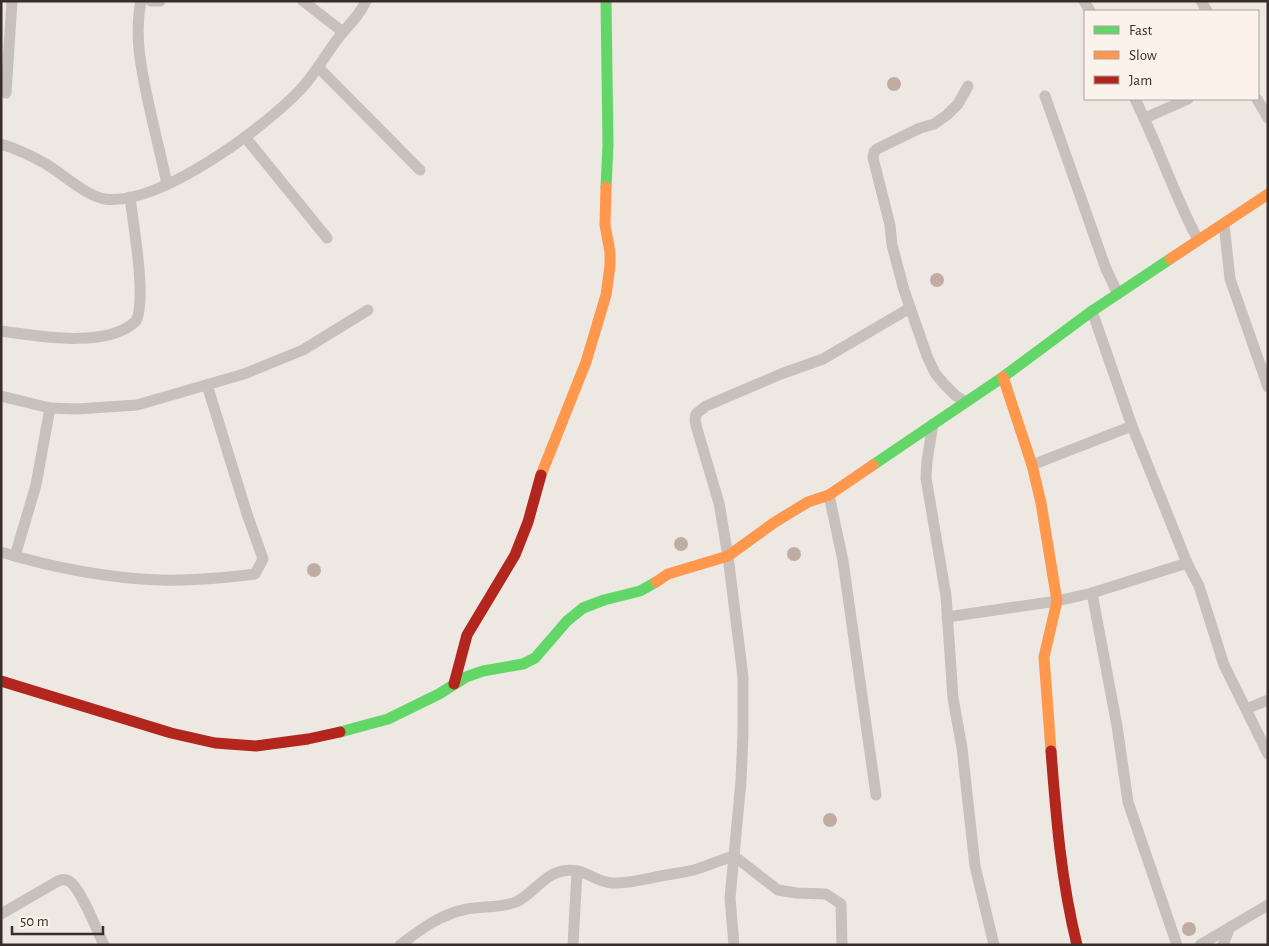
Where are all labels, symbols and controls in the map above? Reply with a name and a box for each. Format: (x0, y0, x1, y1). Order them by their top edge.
legend (1084, 10, 1259, 100)
text: Fast (1129, 23, 1153, 38)
text: Slow (1129, 48, 1157, 63)
text: Jam (1129, 73, 1152, 88)
scale bar (12, 904, 104, 936)
text: 50 m (20, 914, 49, 929)

